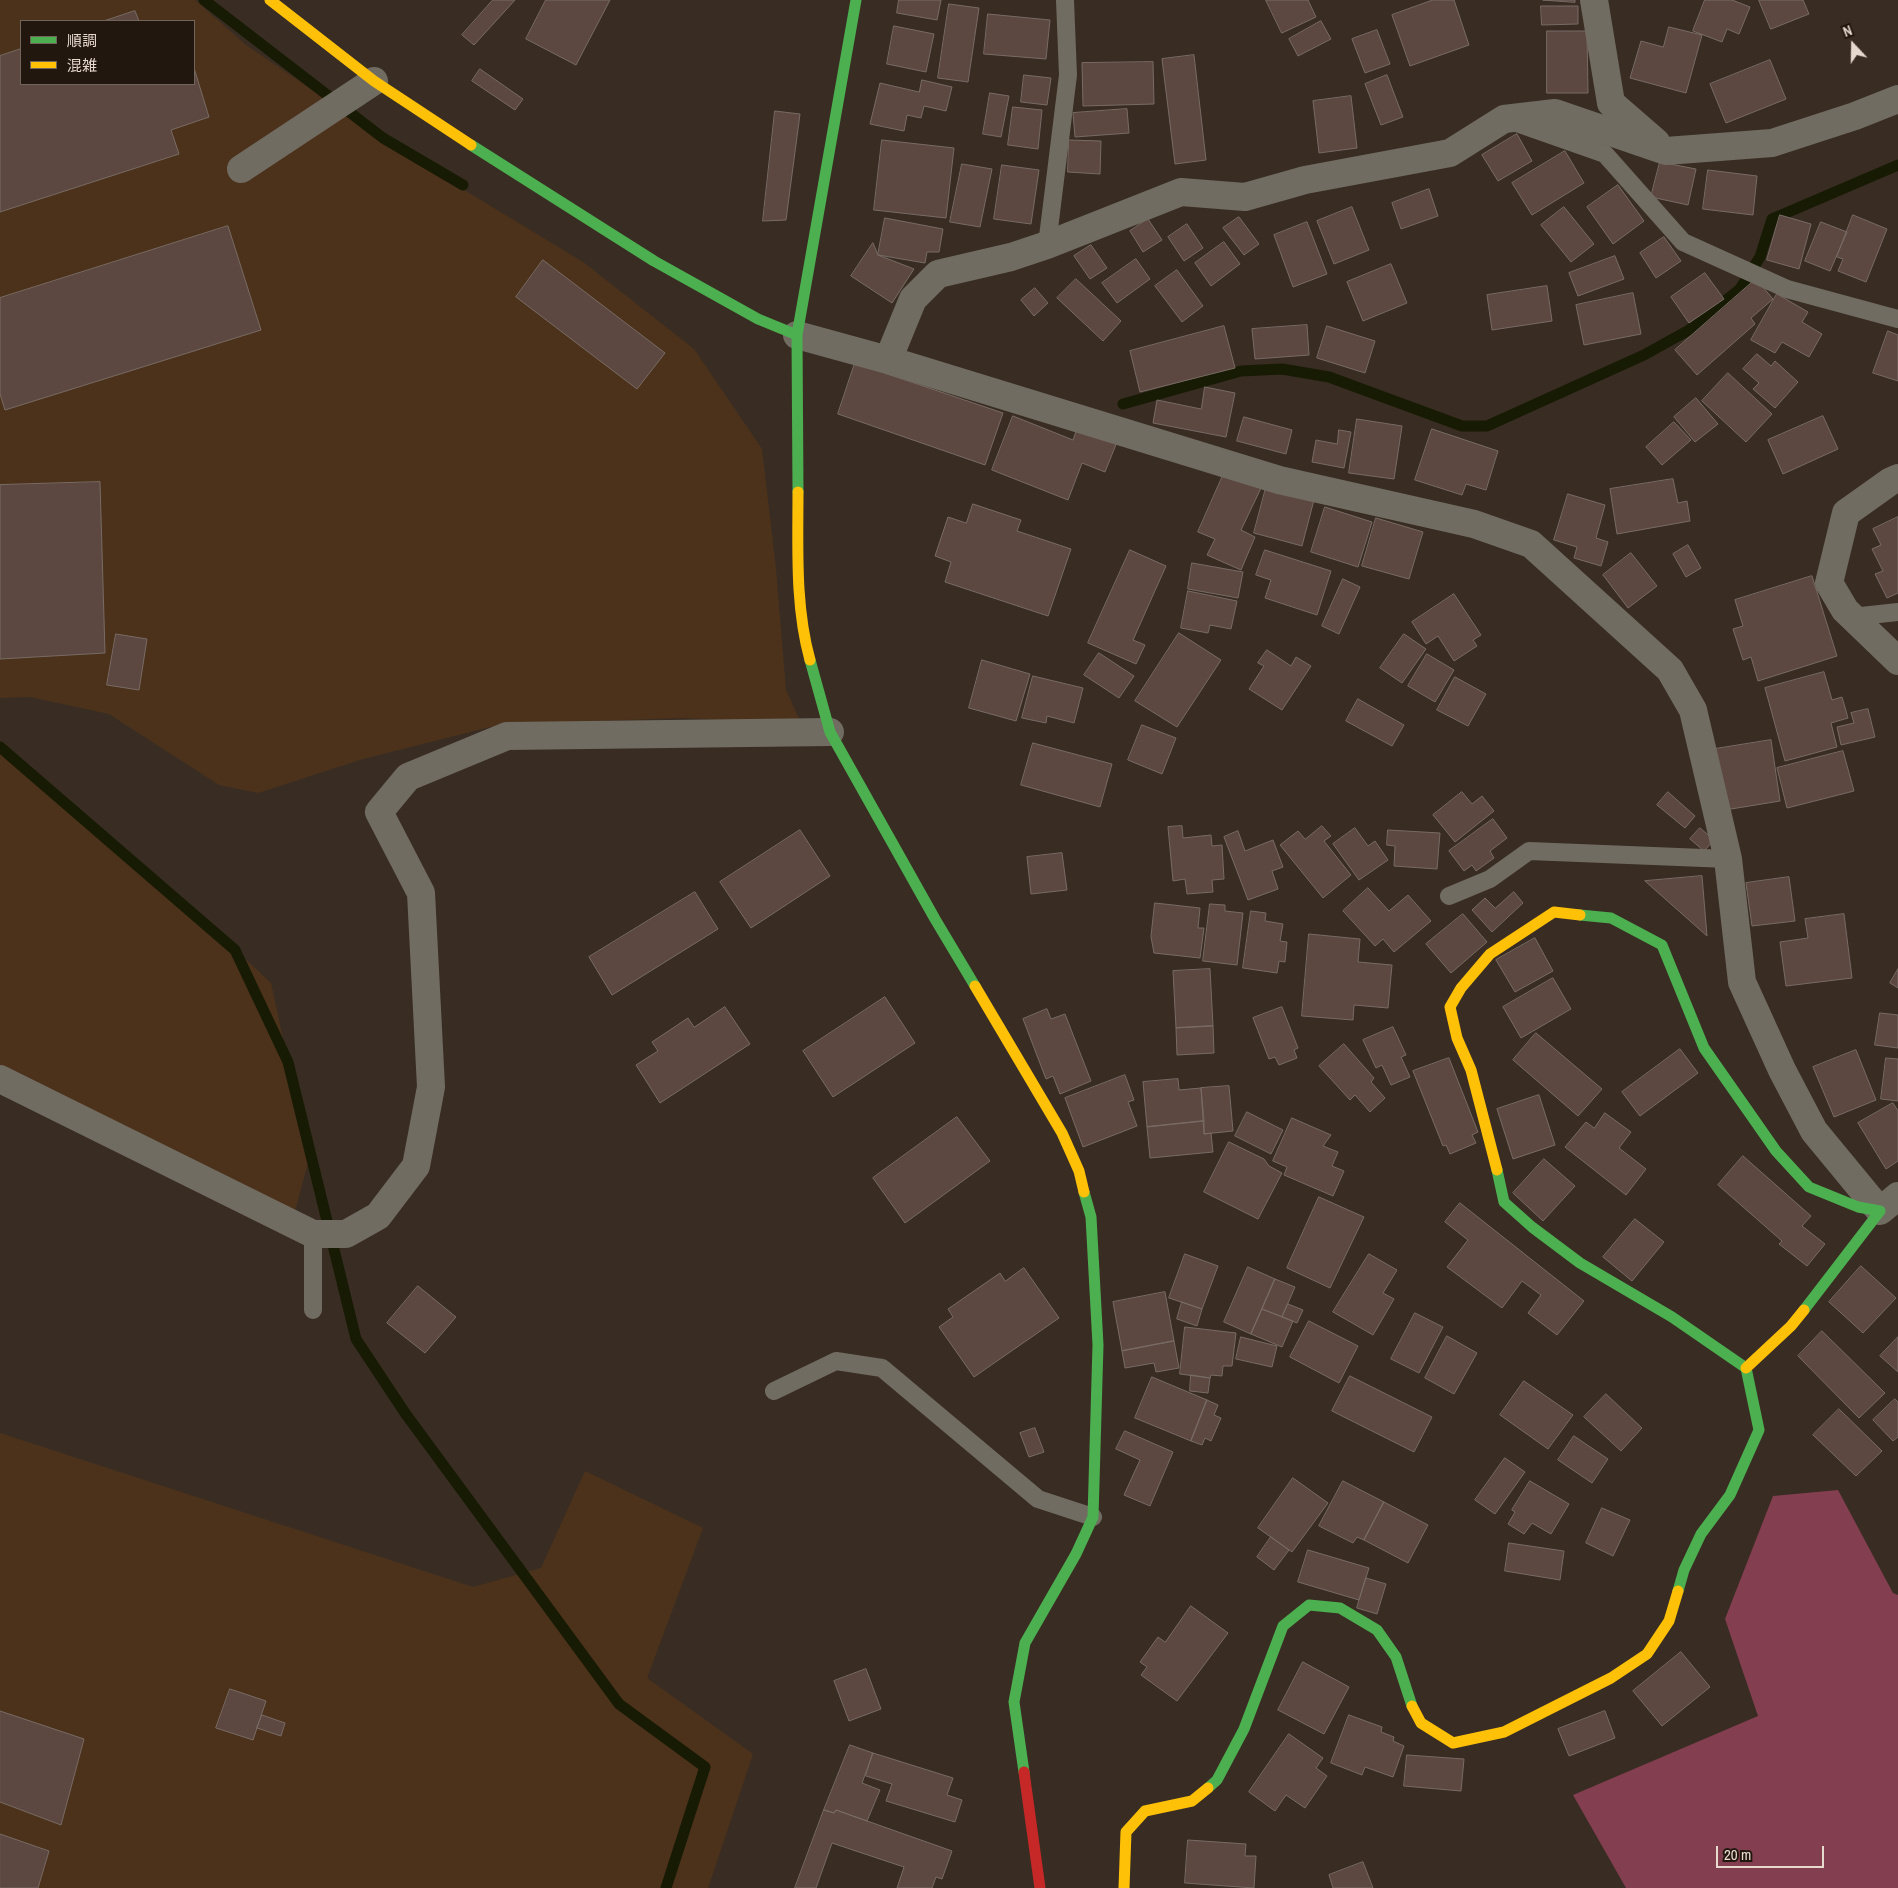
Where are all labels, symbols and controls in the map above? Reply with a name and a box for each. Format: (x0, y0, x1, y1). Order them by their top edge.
legend (20, 20, 195, 85)
north arrow (1828, 20, 1878, 70)
text: N (1841, 21, 1855, 41)
text: 順調 (67, 30, 97, 51)
text: 混雑 (67, 55, 97, 76)
scale bar (1718, 1836, 1826, 1868)
text: 20 m (1724, 1844, 1751, 1865)

